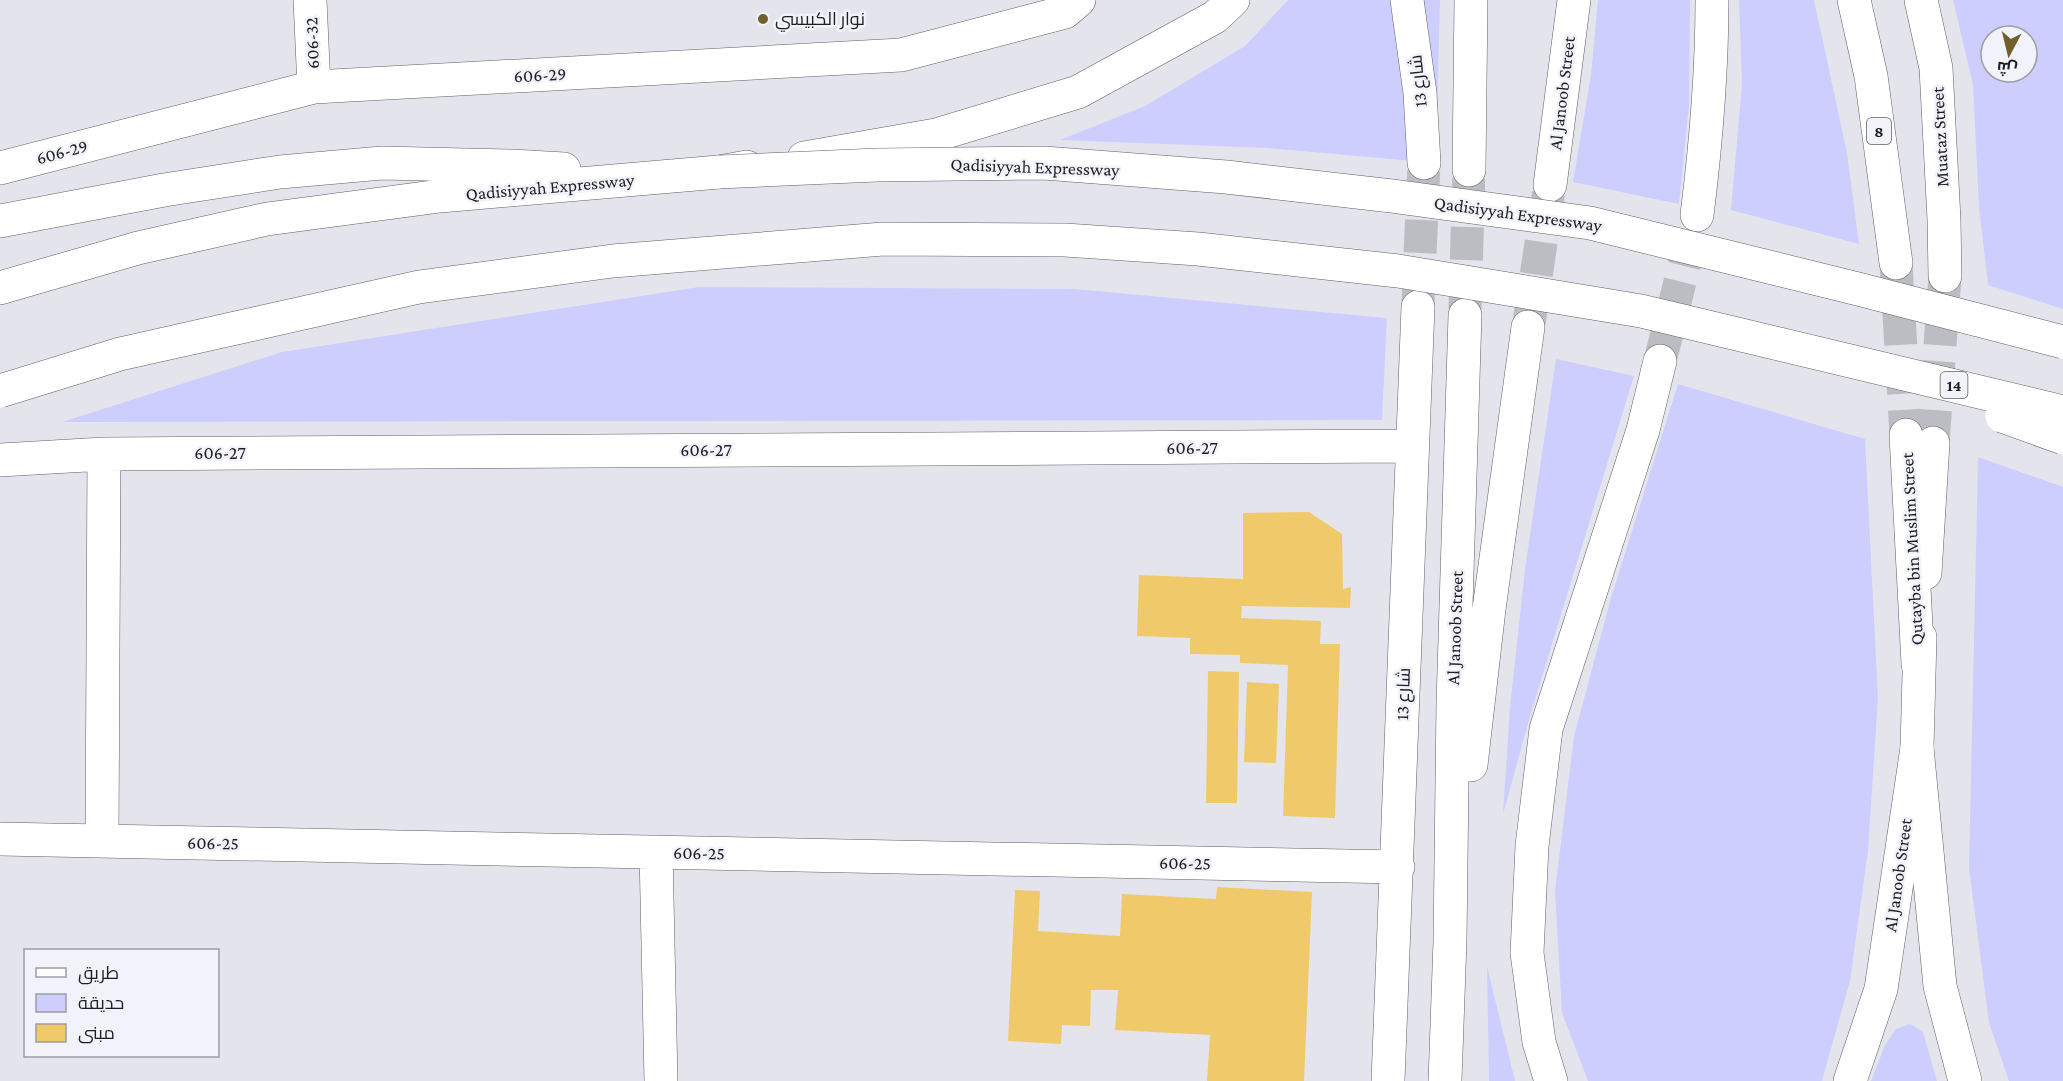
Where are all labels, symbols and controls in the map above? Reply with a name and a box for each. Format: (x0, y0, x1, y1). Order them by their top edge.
place label: نوار الكبيسي (775, 9, 865, 32)
marker: نوار الكبيسي (756, 12, 770, 26)
street label: 606-32 (301, 17, 323, 69)
north arrow (1979, 24, 2039, 84)
street label: Al Janoob Street (1545, 34, 1579, 151)
street label: شارع 13 (1405, 53, 1433, 108)
text: ش (1996, 58, 2019, 78)
street label: 606-29 (513, 64, 567, 86)
street label: Muataz Street (1927, 85, 1953, 188)
road number: 8 (1867, 118, 1891, 144)
street label: 606-29 (34, 136, 90, 168)
street label: Qadisiyyah Expressway (950, 154, 1121, 180)
street label: Qadisiyyah Expressway (465, 170, 636, 204)
street label: Qadisiyyah Expressway (1433, 192, 1604, 236)
road number: 14 (1940, 372, 1968, 398)
street label: 606-27 (1166, 438, 1218, 458)
street label: 606-27 (680, 440, 732, 460)
street label: 606-27 (194, 443, 246, 463)
street label: Qutayba bin Muslim Street (1897, 451, 1927, 646)
street label: Al Janoob Street (1443, 569, 1467, 685)
street label: شارع 13 (1392, 667, 1416, 721)
street label: Al Janoob Street (1880, 816, 1916, 933)
street label: 606-25 (187, 833, 239, 853)
street label: 606-25 (673, 843, 725, 863)
street label: 606-25 (1159, 853, 1211, 873)
legend (24, 949, 219, 1057)
text: طريق (78, 963, 119, 985)
text: حديقة (78, 993, 124, 1013)
text: مبنى (78, 1023, 115, 1044)

